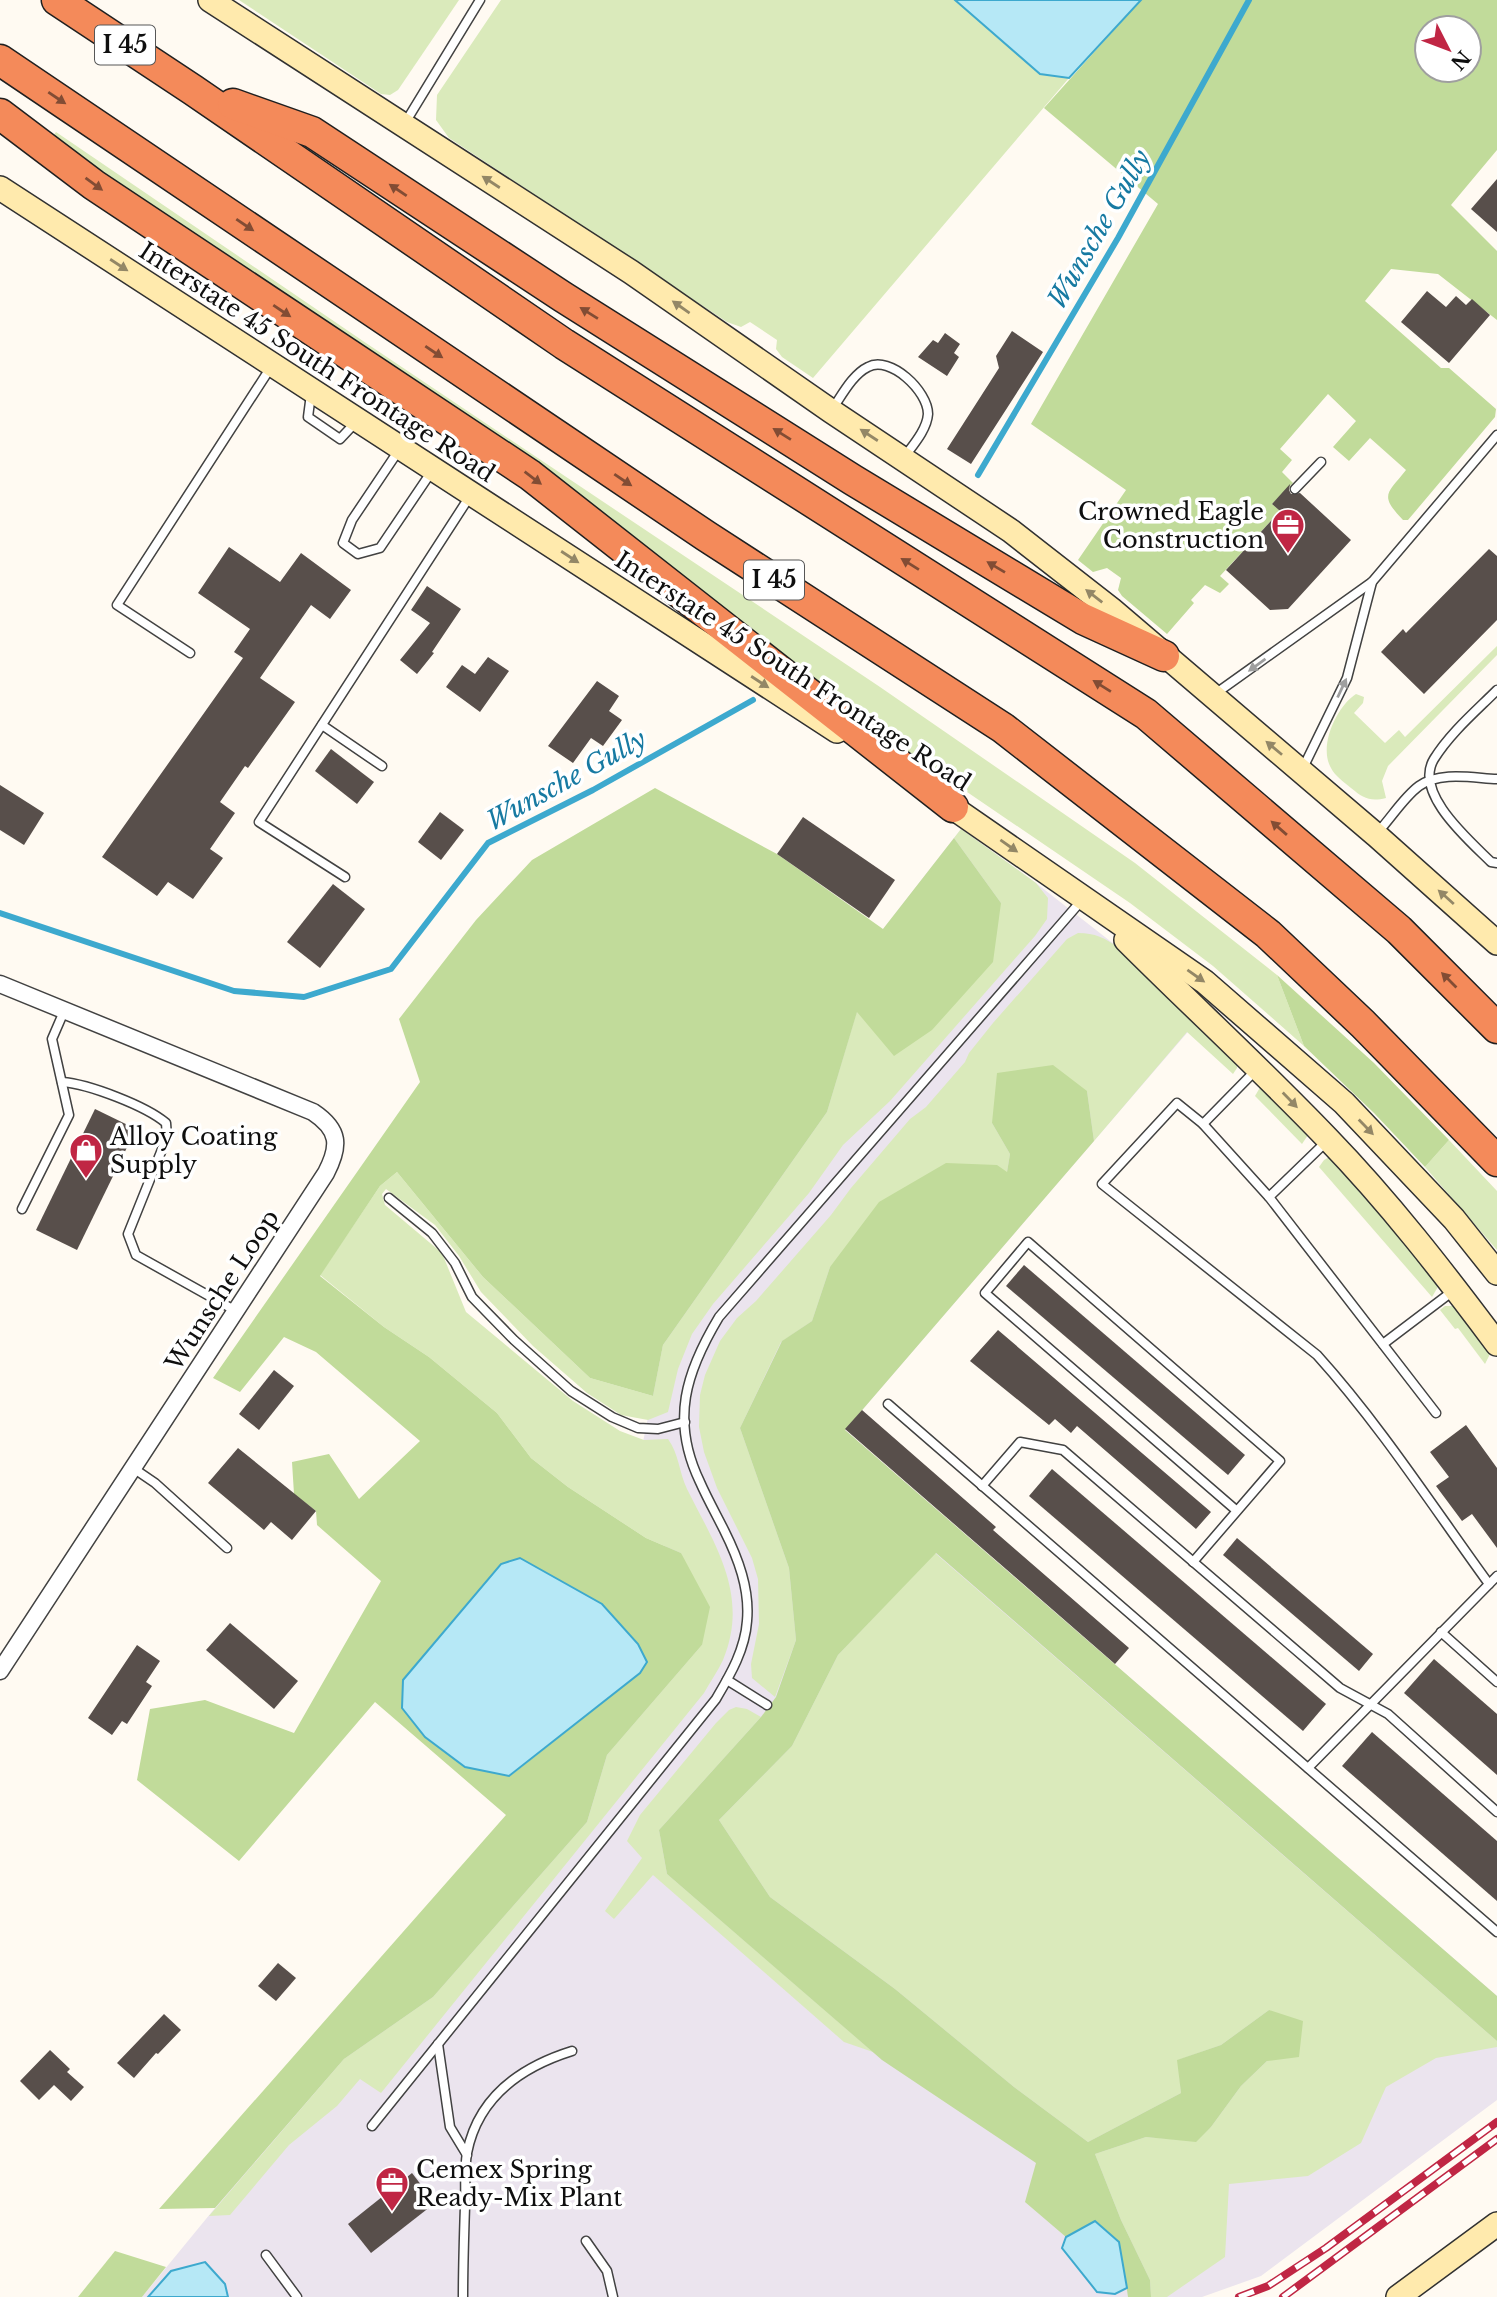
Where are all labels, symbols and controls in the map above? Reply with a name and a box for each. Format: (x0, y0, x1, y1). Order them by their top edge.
north arrow (1413, 14, 1483, 84)
road number: I 45 (95, 26, 155, 64)
text: N (1446, 46, 1475, 74)
one-way arrow (47, 91, 66, 104)
water label: Wunsche Gully (1041, 143, 1158, 314)
one-way arrow (481, 176, 500, 189)
one-way arrow (85, 177, 103, 191)
one-way arrow (388, 183, 408, 196)
one-way arrow (236, 218, 254, 232)
street label: Interstate 45 South Frontage Road (134, 236, 500, 488)
one-way arrow (109, 258, 129, 271)
one-way arrow (672, 300, 690, 314)
one-way arrow (273, 304, 292, 317)
one-way arrow (579, 307, 599, 320)
one-way arrow (424, 346, 444, 359)
one-way arrow (772, 428, 791, 441)
one-way arrow (859, 429, 878, 442)
one-way arrow (524, 471, 542, 485)
one-way arrow (613, 473, 632, 486)
place label: Crowned Eagle Construction (1078, 497, 1264, 554)
office icon: Crowned Eagle Construction (1269, 506, 1307, 555)
street label: Interstate 45 South Frontage Road (610, 545, 976, 797)
one-way arrow (560, 551, 579, 564)
one-way arrow (900, 558, 920, 571)
road number: I 45 (744, 560, 804, 600)
one-way arrow (987, 560, 1006, 573)
one-way arrow (1085, 588, 1103, 603)
one-way arrow (1248, 658, 1266, 672)
one-way arrow (750, 675, 770, 688)
one-way arrow (1336, 678, 1348, 698)
one-way arrow (1093, 680, 1112, 693)
water label: Wunsche Gully (481, 723, 652, 837)
one-way arrow (1266, 741, 1283, 756)
one-way arrow (1271, 821, 1288, 836)
one-way arrow (1000, 839, 1018, 853)
one-way arrow (1437, 889, 1455, 905)
one-way arrow (1187, 969, 1205, 983)
one-way arrow (1441, 972, 1457, 989)
one-way arrow (1282, 1091, 1298, 1108)
one-way arrow (1357, 1118, 1373, 1135)
place label: Alloy Coating Supply (109, 1122, 278, 1179)
shop icon: Alloy Coating Supply (67, 1131, 105, 1180)
street label: Wunsche Loop (159, 1204, 285, 1377)
place label: Cemex Spring Ready-Mix Plant (416, 2155, 622, 2212)
office icon: Cemex Spring Ready-Mix Plant (373, 2164, 411, 2213)

